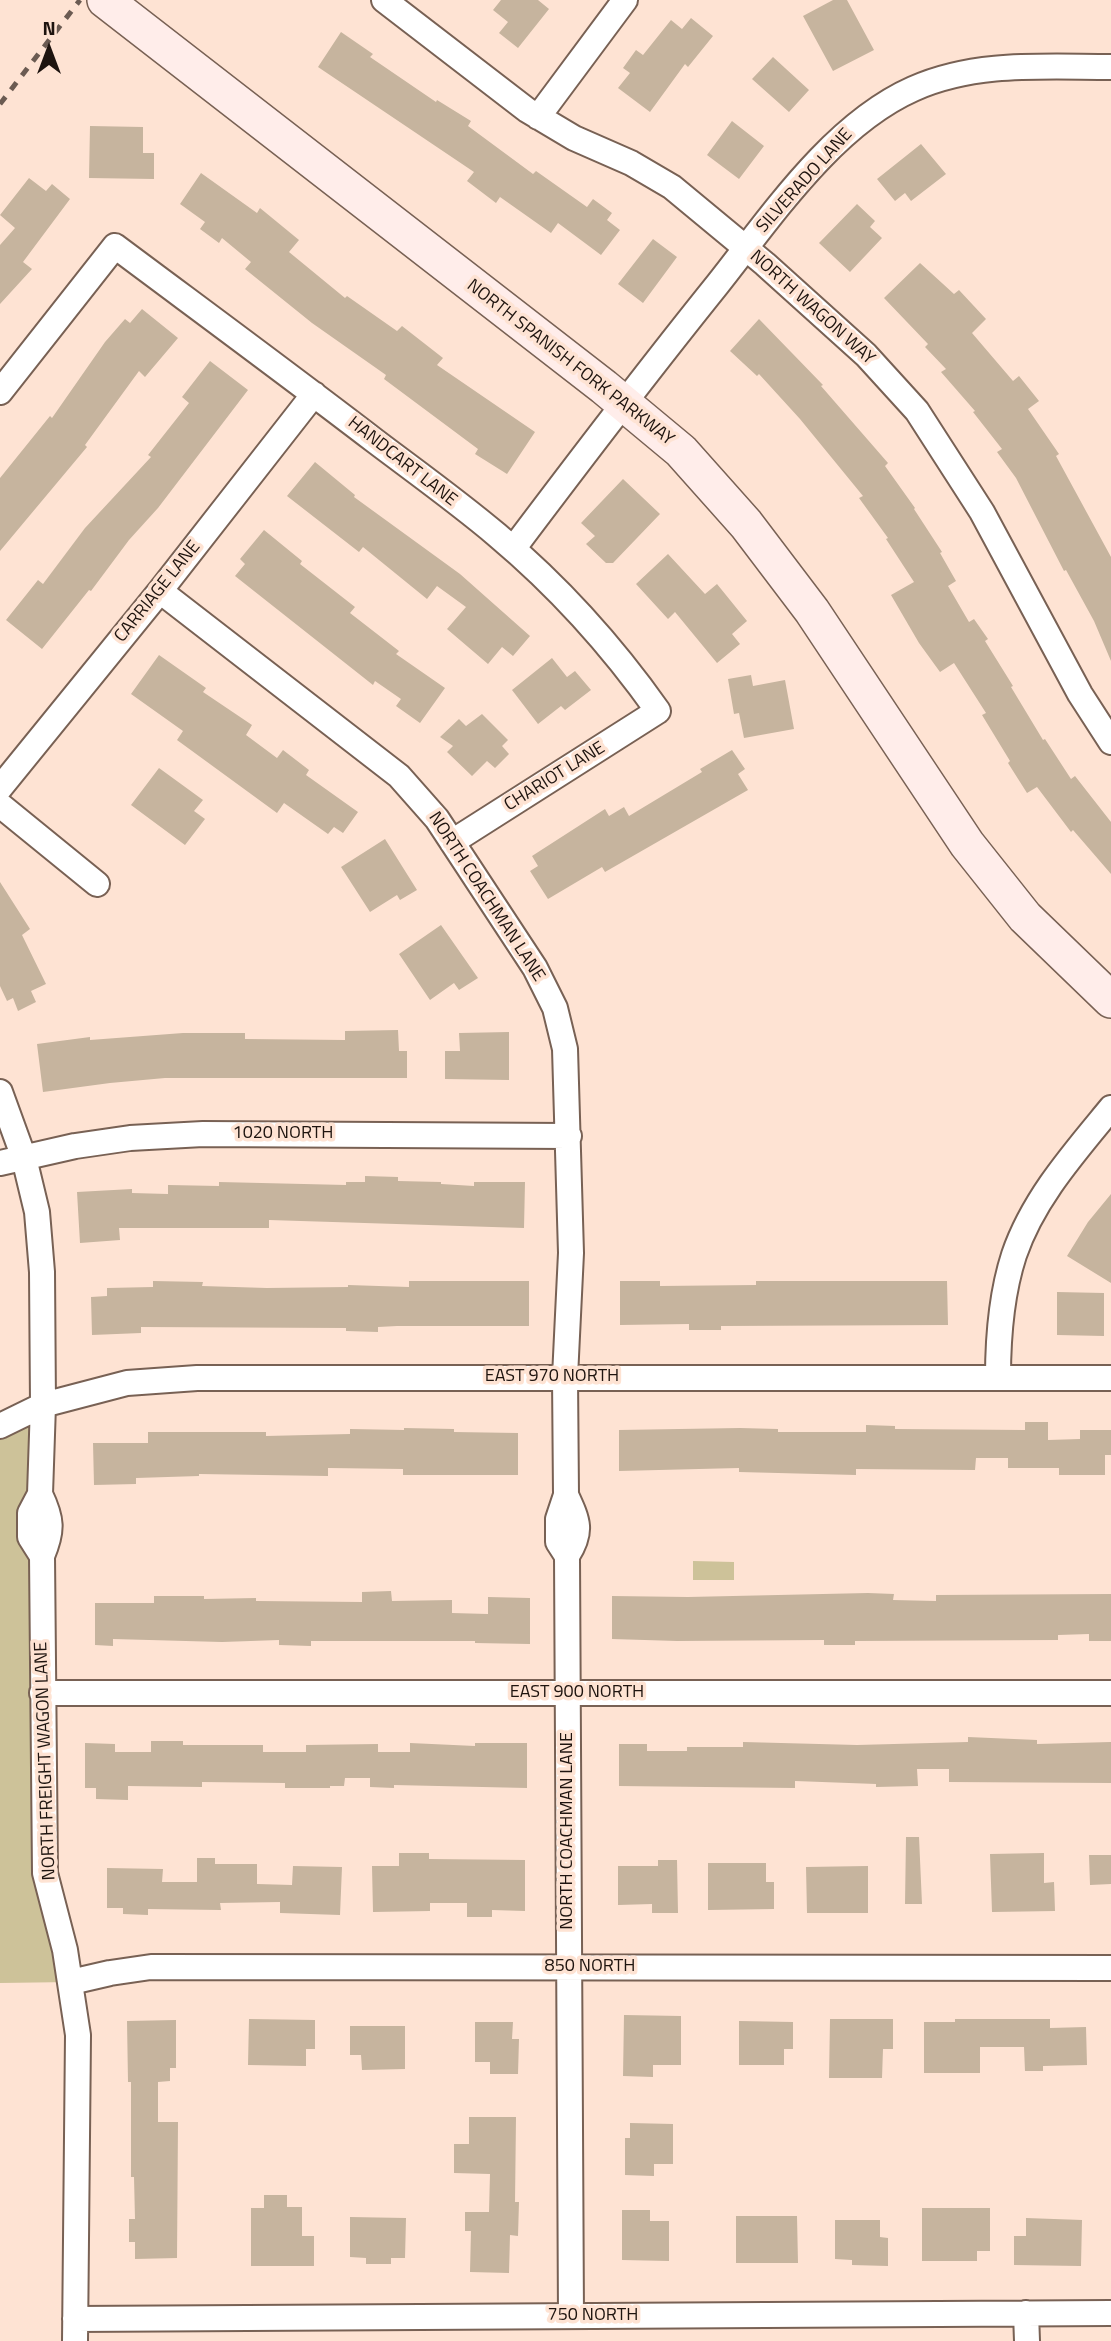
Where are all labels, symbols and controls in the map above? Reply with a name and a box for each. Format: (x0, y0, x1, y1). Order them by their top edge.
text: N (42, 13, 56, 42)
north arrow (14, 14, 84, 84)
street label: SILVERADO LANE (753, 124, 857, 238)
street label: NORTH WAGON WAY (745, 246, 879, 370)
street label: NORTH SPANISH FORK PARKWAY (462, 275, 678, 451)
street label: HANDCART LANE (343, 413, 461, 511)
street label: CARRIAGE LANE (111, 537, 205, 647)
street label: CHARIOT LANE (501, 737, 609, 817)
street label: NORTH COACHMAN LANE (423, 808, 549, 986)
street label: 1020 NORTH (233, 1123, 333, 1145)
street label: EAST 970 NORTH (485, 1366, 619, 1388)
street label: NORTH FREIGHT WAGON LANE (31, 1641, 61, 1881)
street label: EAST 900 NORTH (510, 1682, 644, 1704)
street label: NORTH COACHMAN LANE (557, 1732, 579, 1930)
street label: 850 NORTH (545, 1956, 635, 1978)
street label: 750 NORTH (548, 2305, 638, 2327)

